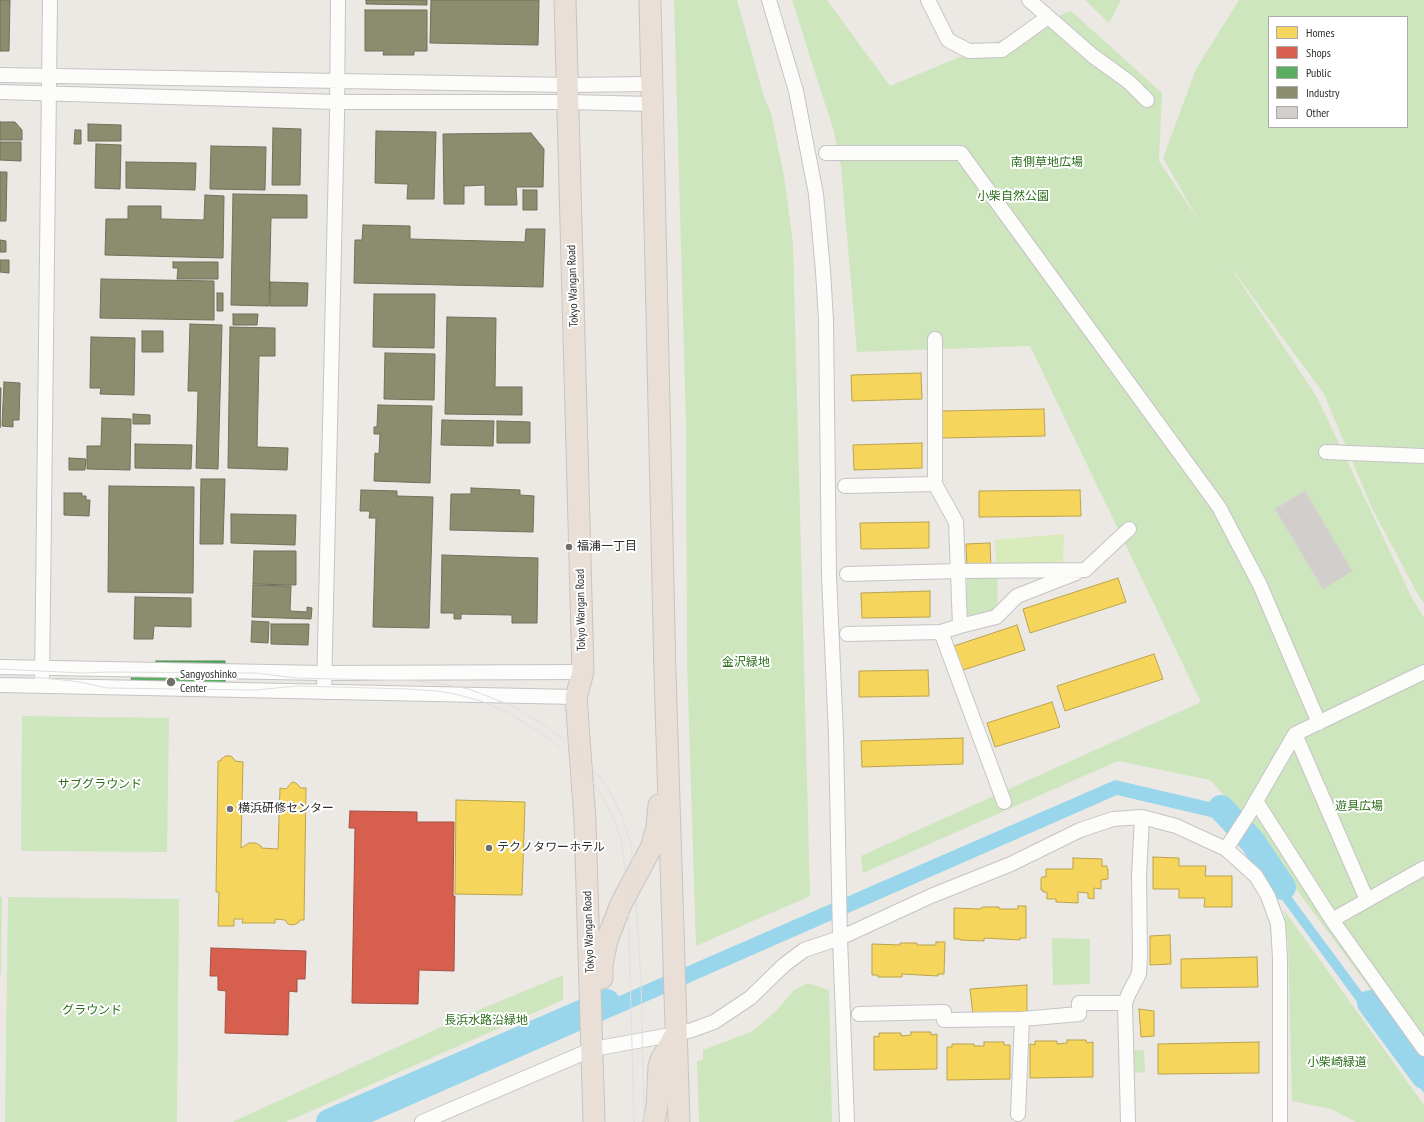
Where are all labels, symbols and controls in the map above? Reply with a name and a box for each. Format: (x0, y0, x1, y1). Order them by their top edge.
legend (1268, 16, 1408, 128)
text: Homes (1306, 25, 1334, 40)
text: Shops (1306, 45, 1331, 60)
text: Public (1306, 65, 1331, 80)
text: Industry (1306, 85, 1340, 100)
text: Other (1306, 105, 1329, 120)
park label: 南側草地広場 (1011, 156, 1083, 170)
park label: 小柴自然公園 (977, 190, 1049, 204)
street label: Tokyo Wangan Road (564, 245, 582, 327)
place label: 福浦一丁目 (577, 540, 637, 554)
marker: 福浦一丁目 (564, 542, 574, 552)
street label: Tokyo Wangan Road (573, 569, 589, 651)
park label: 金沢緑地 (722, 656, 770, 670)
place label: Sangyoshinko Center (180, 668, 237, 696)
marker: Sangyoshinko Center (165, 676, 177, 688)
park label: サブグラウンド (58, 778, 142, 792)
park label: 遊具広場 (1335, 800, 1383, 814)
place label: 横浜研修センター (238, 802, 334, 816)
marker: 横浜研修センター (225, 804, 235, 814)
place label: テクノタワーホテル (497, 841, 605, 855)
marker: テクノタワーホテル (484, 843, 494, 853)
street label: Tokyo Wangan Road (580, 891, 598, 973)
park label: グラウンド (62, 1004, 122, 1018)
park label: 長浜水路沿緑地 (444, 1014, 528, 1028)
park label: 小柴崎緑道 (1307, 1056, 1367, 1070)

